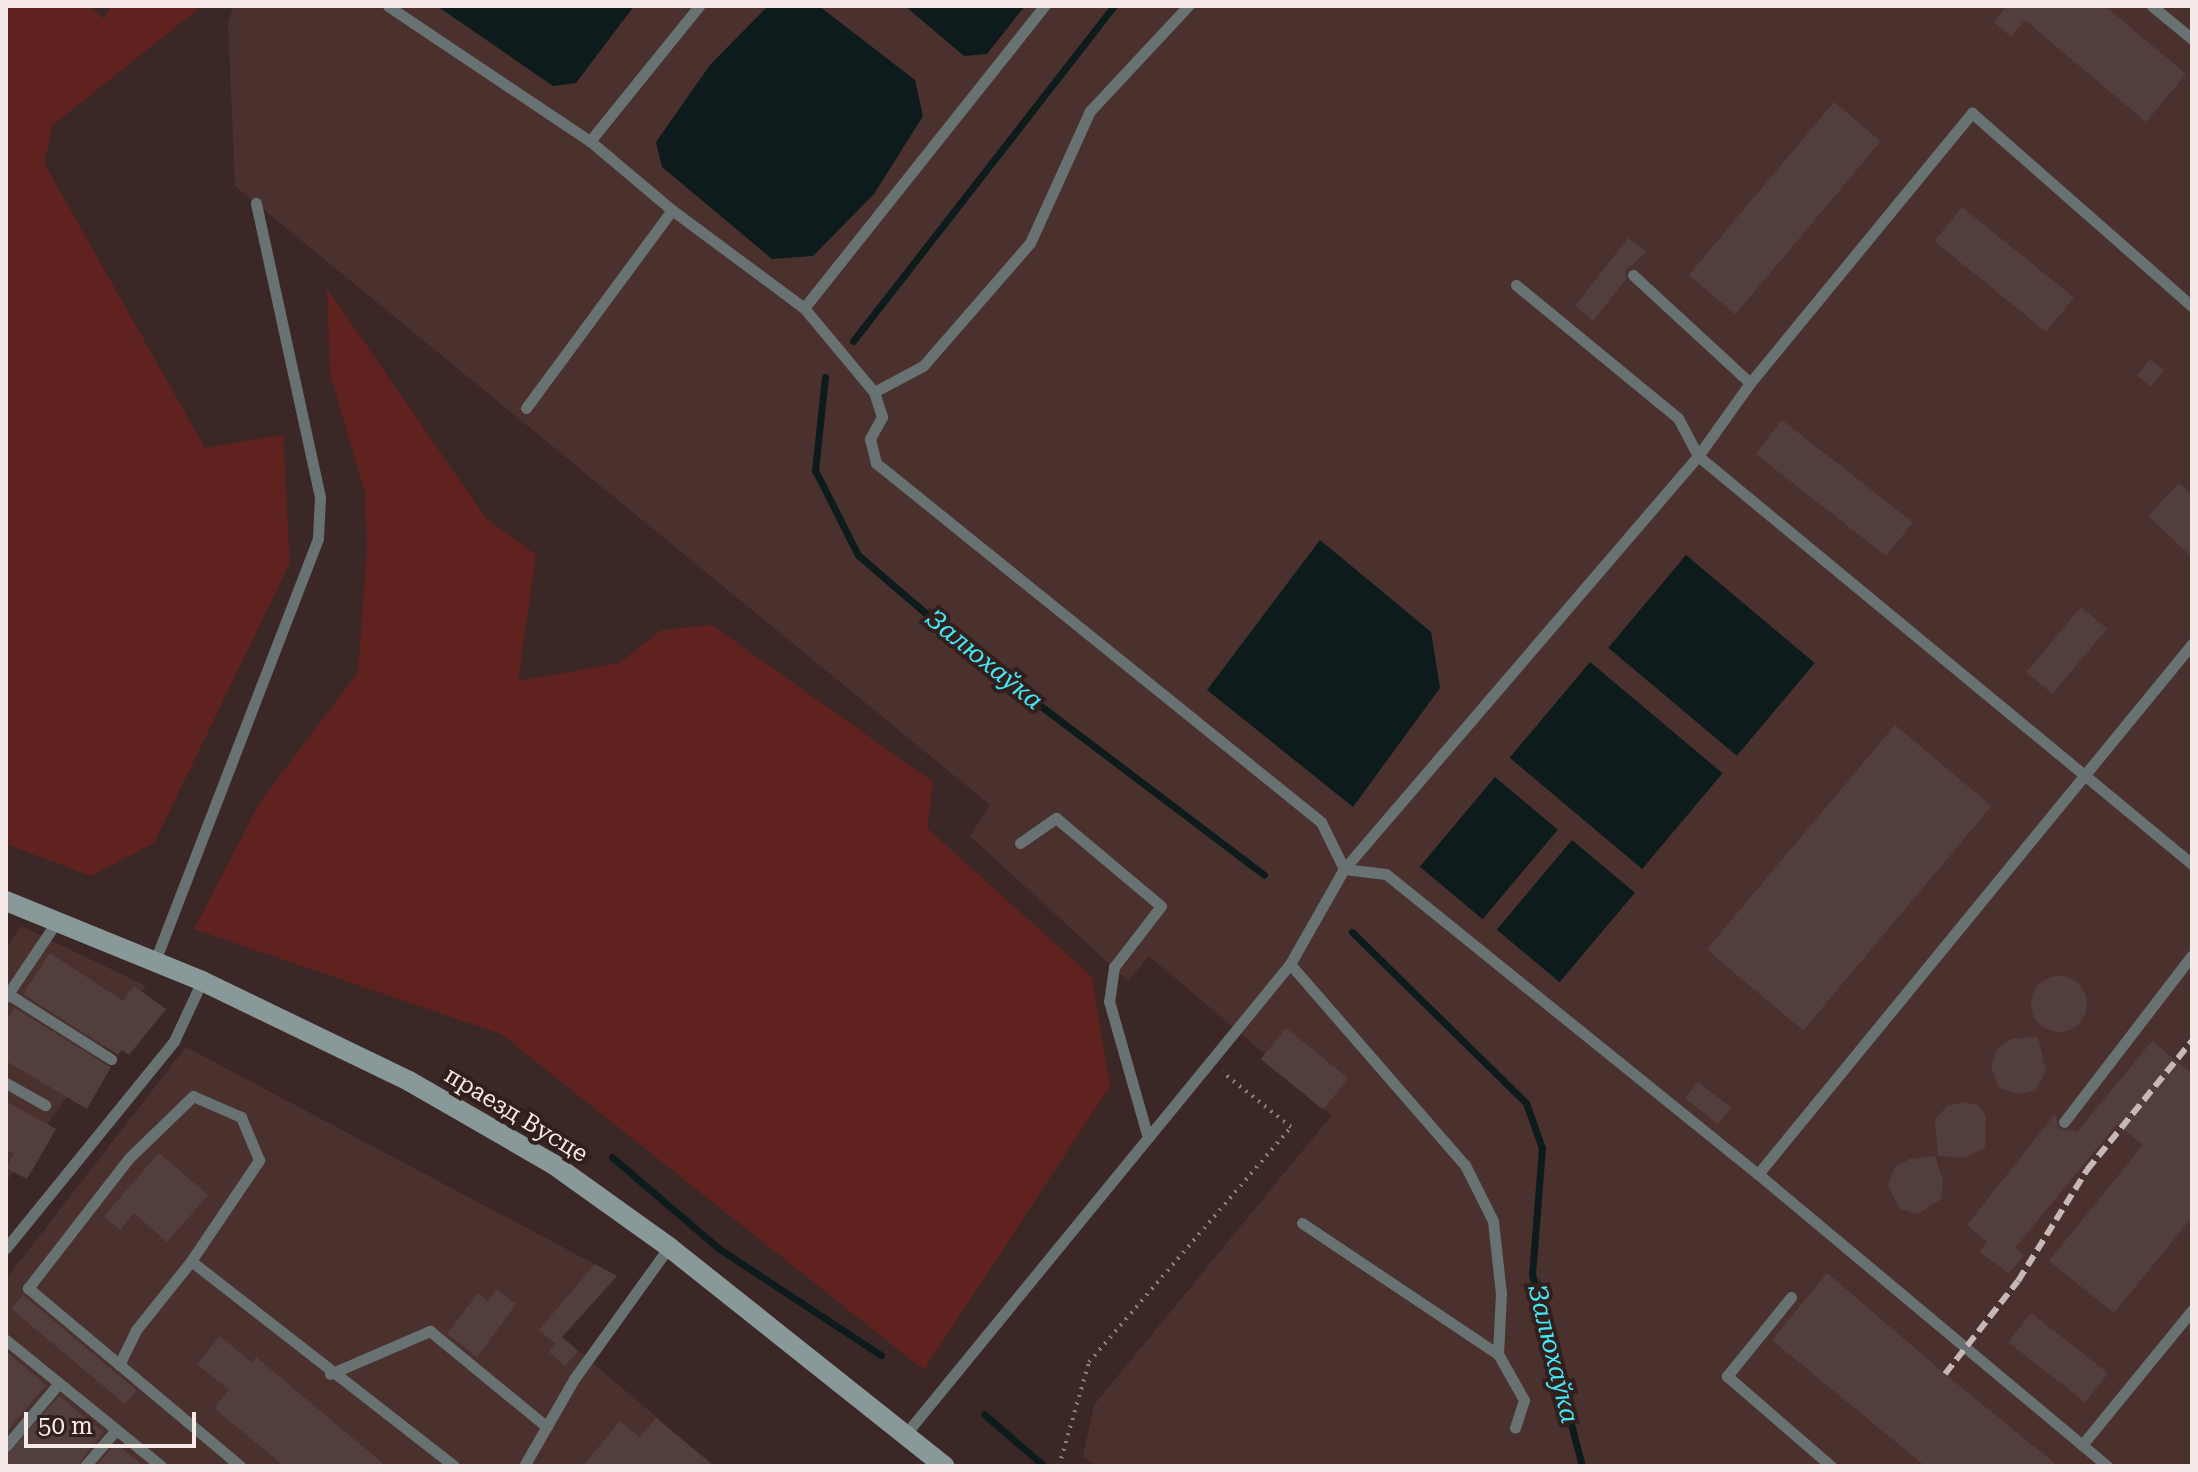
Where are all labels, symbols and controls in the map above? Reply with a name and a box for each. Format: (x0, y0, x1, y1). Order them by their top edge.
water label: Залюхаўка (919, 603, 1049, 717)
street label: праезд Вусце (439, 1061, 593, 1169)
water label: Залюхаўка (1521, 1281, 1585, 1427)
scale bar (28, 1396, 200, 1446)
text: 50 m (38, 1412, 93, 1440)

